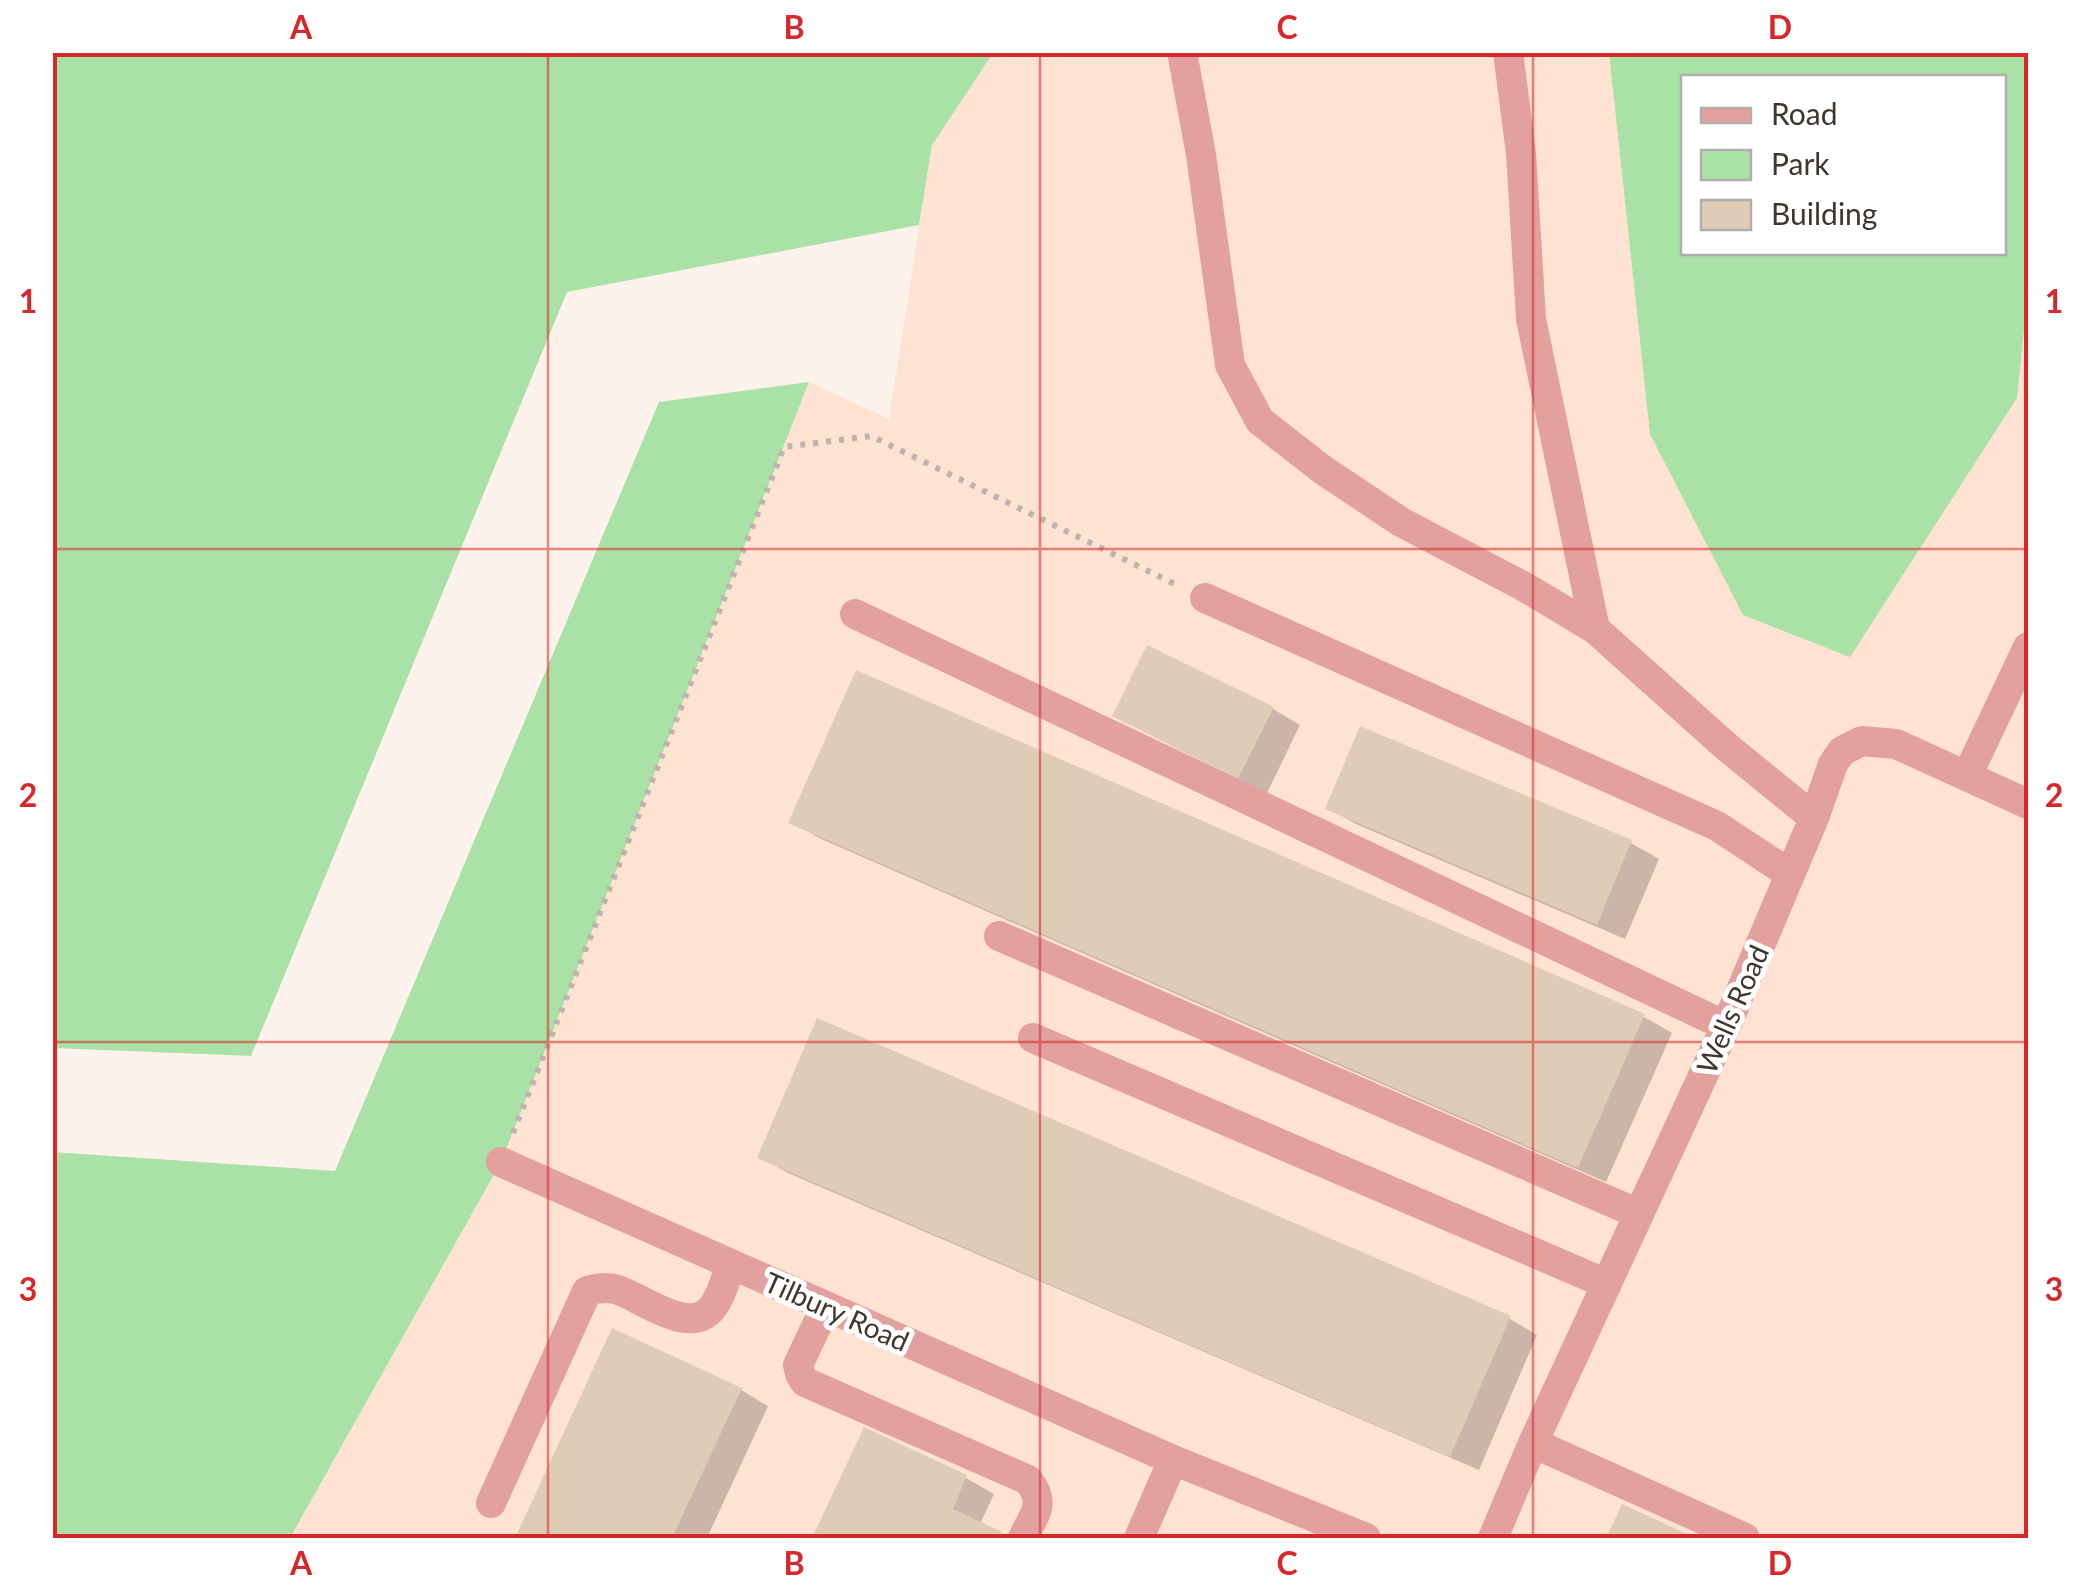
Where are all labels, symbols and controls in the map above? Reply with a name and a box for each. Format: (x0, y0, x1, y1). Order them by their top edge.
text: A (289, 7, 313, 46)
text: B (783, 7, 805, 46)
text: C (1276, 7, 1298, 46)
text: D (1768, 7, 1792, 46)
legend (1681, 75, 2006, 255)
text: Road (1771, 95, 1838, 131)
text: Park (1771, 145, 1830, 181)
text: Building (1771, 195, 1877, 231)
text: 1 (19, 281, 37, 320)
text: 1 (2045, 281, 2063, 320)
text: 2 (19, 775, 37, 814)
text: 2 (2045, 775, 2063, 814)
street label: Wells Road (1689, 940, 1775, 1078)
street label: Tilbury Road (760, 1264, 914, 1358)
text: 3 (19, 1269, 37, 1308)
text: 3 (2045, 1269, 2063, 1308)
text: A (289, 1543, 313, 1582)
text: B (783, 1543, 805, 1582)
text: C (1276, 1543, 1298, 1582)
text: D (1768, 1543, 1792, 1582)

